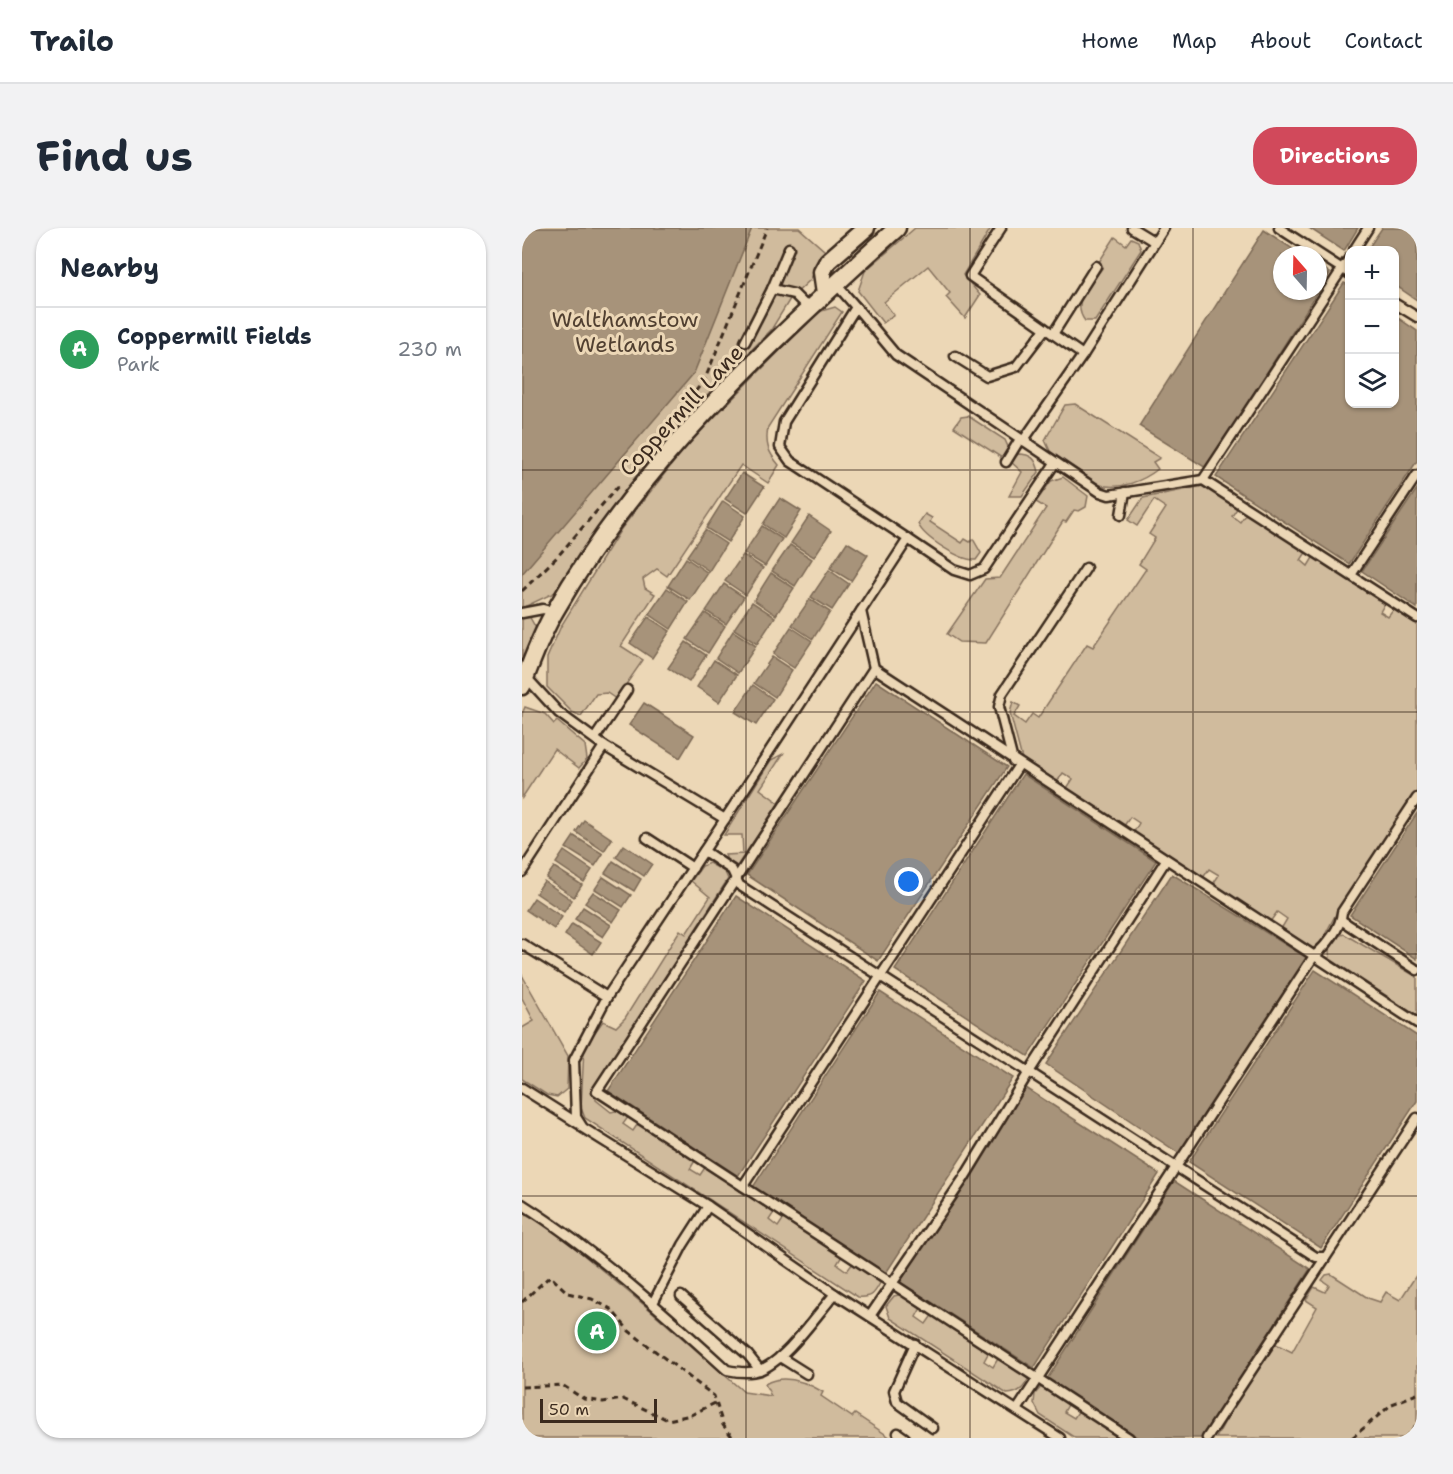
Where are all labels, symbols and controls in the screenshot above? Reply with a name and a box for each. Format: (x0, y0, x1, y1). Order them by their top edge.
text: Trailo (30, 22, 114, 60)
text: Home (1081, 27, 1139, 55)
text: Map (1172, 27, 1217, 55)
text: About (1250, 27, 1311, 55)
text: Contact (1344, 27, 1423, 55)
button: Directions (1253, 127, 1417, 185)
text: Find us (36, 128, 193, 184)
north arrow (1273, 246, 1327, 300)
map controls (1345, 246, 1399, 408)
button: + (1345, 246, 1399, 300)
text: Nearby (60, 250, 159, 285)
button: − (1345, 300, 1399, 354)
park label: Walthamstow Wetlands (552, 305, 699, 359)
text: Coppermill Fields (117, 322, 312, 351)
text: A (72, 336, 87, 362)
text: 230 m (397, 336, 462, 362)
street label: Coppermill Lane (613, 338, 750, 482)
text: Park (117, 351, 160, 377)
button: layers (1345, 354, 1399, 408)
your location (894, 867, 923, 896)
pin: A (578, 1308, 616, 1354)
scale bar (540, 1396, 657, 1424)
text: 50 m (549, 1399, 589, 1420)

